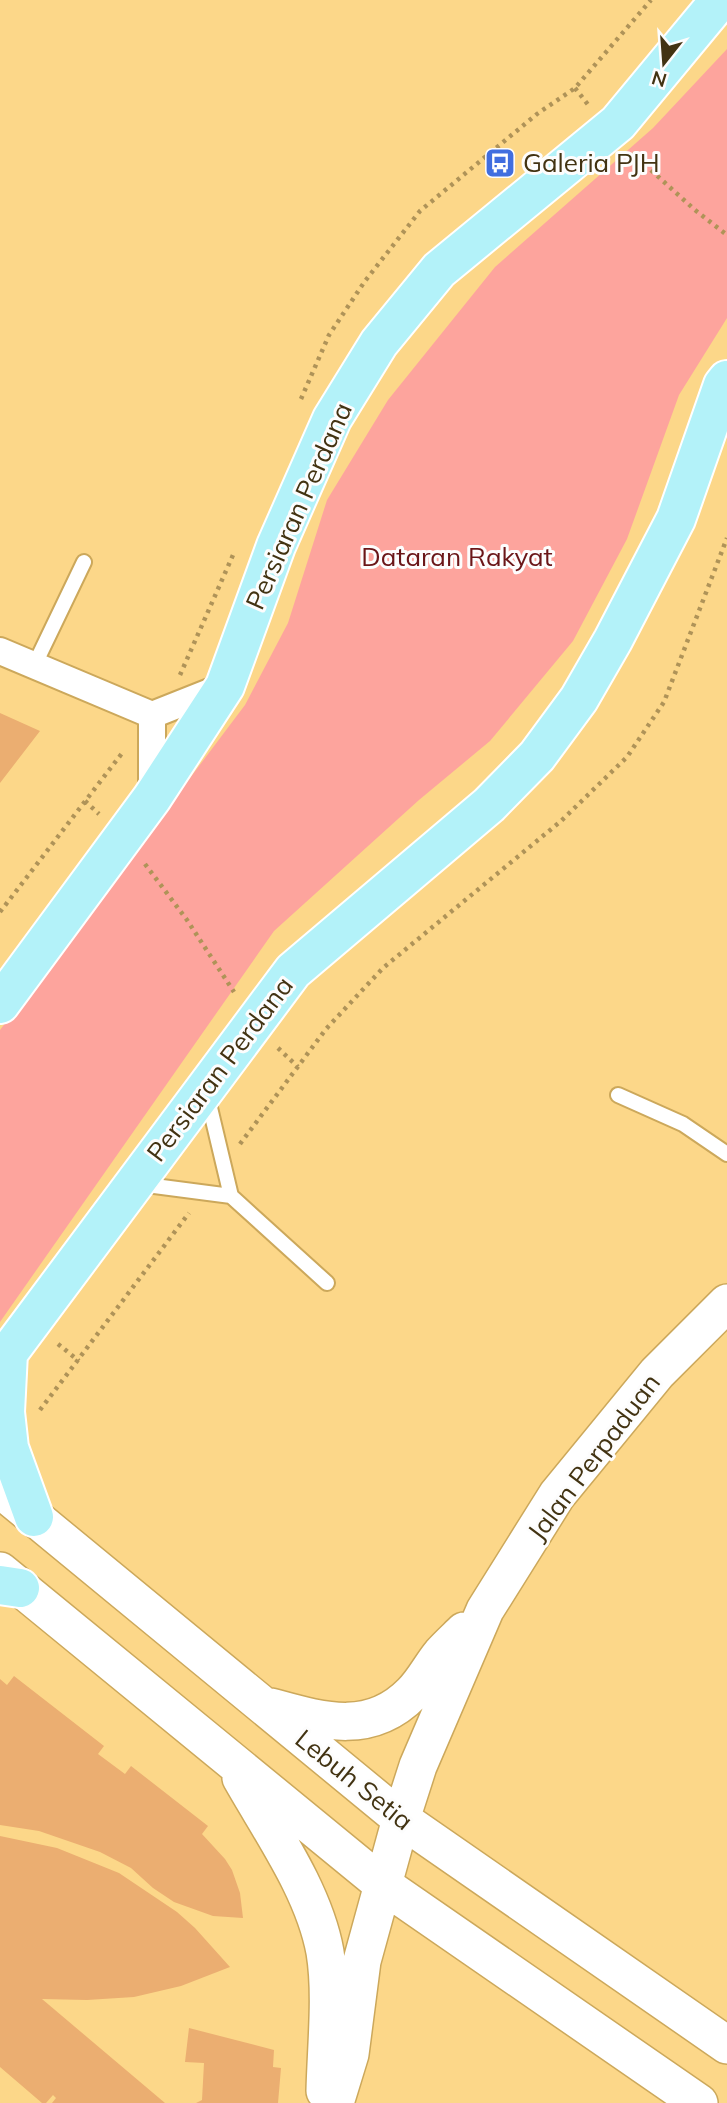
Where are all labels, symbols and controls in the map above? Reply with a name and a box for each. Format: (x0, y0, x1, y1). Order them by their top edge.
north arrow (629, 28, 699, 98)
text: N (649, 66, 669, 93)
bus stop icon: Galeria PJH (483, 146, 517, 180)
place label: Galeria PJH (523, 146, 660, 179)
street label: Persiaran Perdana (238, 397, 359, 614)
park label: Dataran Rakyat (361, 540, 553, 573)
street label: Persiaran Perdana (139, 970, 300, 1168)
street label: Jalan Perpaduan (520, 1367, 667, 1547)
street label: Lebuh Setia (289, 1722, 420, 1837)

